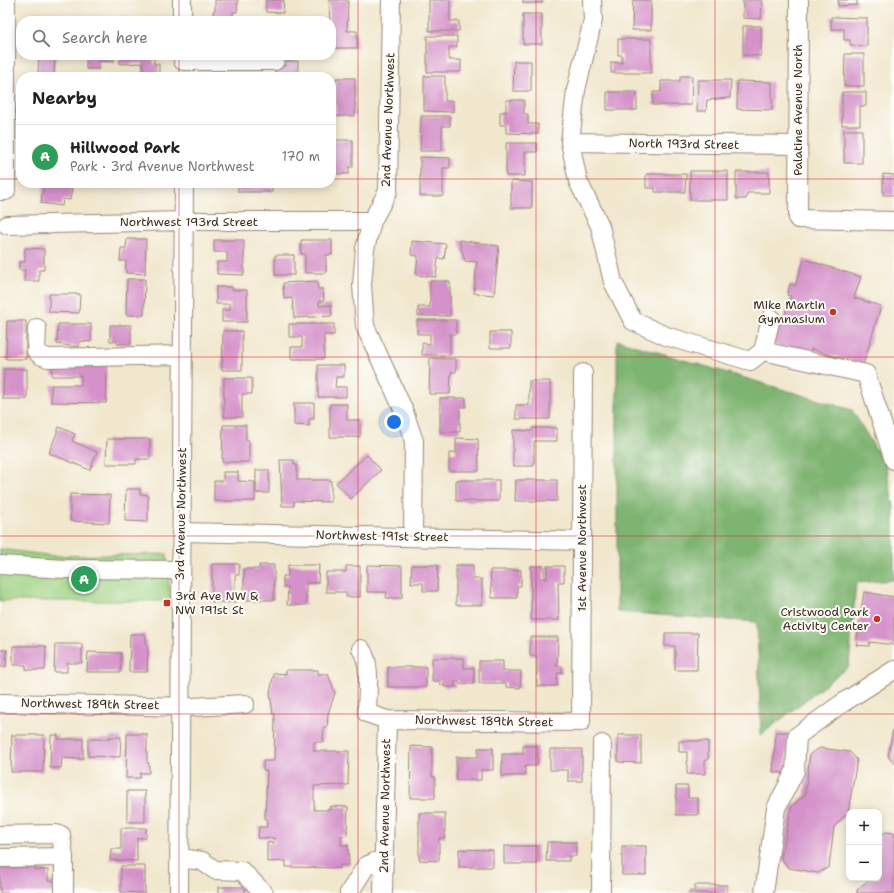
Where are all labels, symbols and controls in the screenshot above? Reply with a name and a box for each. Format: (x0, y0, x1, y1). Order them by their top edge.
search box (16, 16, 336, 60)
icon: search (30, 27, 52, 49)
text: Search here (62, 28, 148, 48)
street label: Palatine Avenue North (790, 44, 806, 176)
street label: 2nd Avenue Northwest (378, 52, 398, 188)
text: Nearby (32, 87, 97, 109)
street label: North 193rd Street (629, 135, 739, 153)
text: Hillwood Park (70, 138, 180, 158)
text: A (40, 148, 50, 165)
text: 170 m (282, 148, 320, 165)
text: Park · 3rd Avenue Northwest (70, 158, 254, 175)
street label: Northwest 193rd Street (120, 214, 258, 230)
place label: Mike Martin Gymnasium (753, 297, 825, 327)
marker: Mike Martin Gymnasium (828, 307, 838, 317)
your location (384, 412, 404, 432)
street label: 3rd Avenue Northwest (172, 447, 190, 581)
street label: 1st Avenue Northwest (574, 484, 590, 612)
street label: Northwest 191st Street (315, 527, 449, 545)
pin: A (71, 564, 97, 594)
place label: 3rd Ave NW & NW 191st St (175, 588, 258, 618)
marker: 3rd Ave NW & NW 191st St (162, 598, 172, 608)
place label: Cristwood Park Activity Center (780, 604, 869, 634)
marker: Cristwood Park Activity Center (872, 614, 882, 624)
street label: Northwest 189th Street (21, 695, 159, 713)
street label: Northwest 189th Street (415, 712, 553, 730)
street label: 2nd Avenue Northwest (376, 738, 394, 874)
map controls (846, 809, 882, 881)
button: + (846, 809, 882, 845)
button: − (846, 845, 882, 881)

